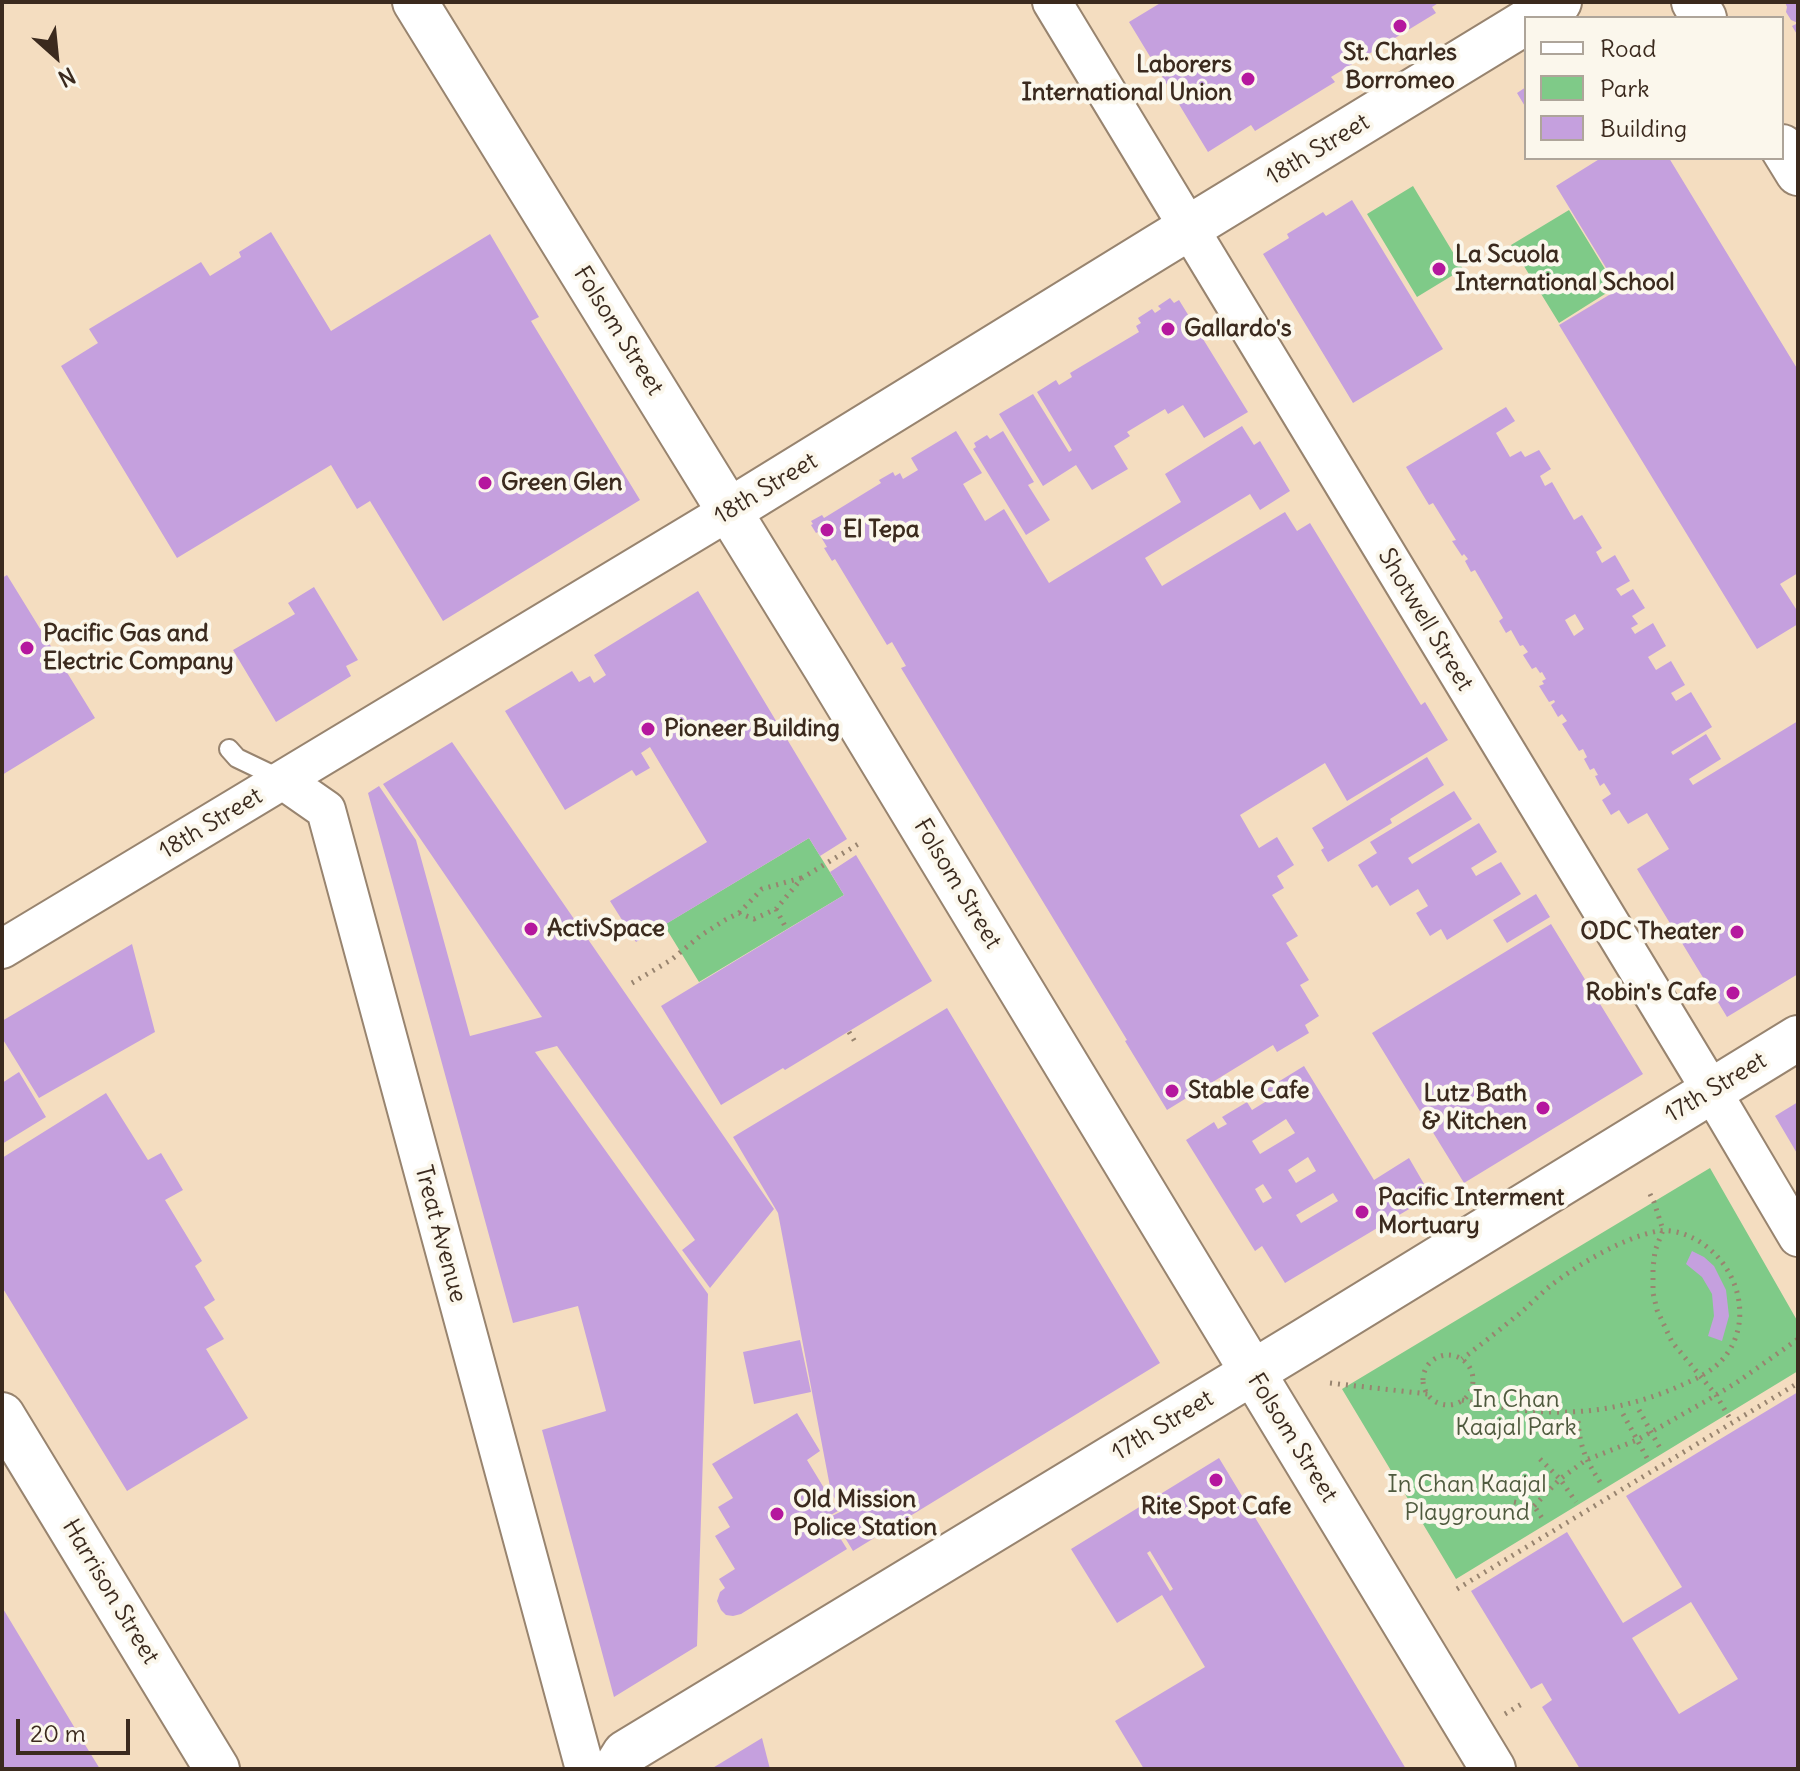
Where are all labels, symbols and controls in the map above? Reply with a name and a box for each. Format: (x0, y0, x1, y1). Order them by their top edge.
north arrow (16, 16, 96, 96)
legend (1524, 16, 1784, 160)
marker: St. Charles Borromeo (1391, 17, 1409, 35)
text: Road (1600, 33, 1656, 63)
place label: St. Charles Borromeo (1343, 39, 1457, 95)
place label: Laborers International Union (1021, 51, 1232, 107)
text: N (54, 61, 80, 93)
marker: Laborers International Union (1239, 70, 1257, 88)
text: Park (1600, 73, 1650, 103)
street label: 18th Street (1261, 108, 1375, 192)
text: Building (1600, 113, 1687, 143)
place label: La Scuola International School (1455, 241, 1675, 297)
marker: La Scuola International School (1430, 260, 1448, 278)
street label: Folsom Street (567, 261, 669, 401)
place label: Gallardo's (1184, 315, 1292, 343)
marker: Gallardo's (1159, 320, 1177, 338)
street label: 18th Street (709, 447, 823, 531)
place label: Green Glen (501, 469, 622, 497)
marker: Green Glen (476, 474, 494, 492)
place label: El Tepa (843, 516, 919, 544)
marker: El Tepa (818, 521, 836, 539)
street label: Shotwell Street (1371, 544, 1479, 696)
place label: Pacific Gas and Electric Company (43, 620, 234, 676)
marker: Pacific Gas and Electric Company (18, 639, 36, 657)
place label: Pioneer Building (664, 715, 840, 743)
marker: Pioneer Building (639, 720, 657, 738)
street label: 18th Street (154, 782, 268, 866)
street label: Folsom Street (907, 814, 1007, 954)
place label: ActivSpace (547, 915, 665, 943)
place label: ODC Theater (1580, 918, 1721, 946)
marker: ActivSpace (522, 920, 540, 938)
marker: ODC Theater (1728, 923, 1746, 941)
place label: Robin's Cafe (1586, 979, 1717, 1007)
marker: Robin's Cafe (1724, 984, 1742, 1002)
street label: 17th Street (1660, 1047, 1772, 1129)
place label: Stable Cafe (1188, 1077, 1309, 1105)
place label: Lutz Bath & Kitchen (1422, 1080, 1527, 1136)
marker: Stable Cafe (1163, 1082, 1181, 1100)
marker: Lutz Bath & Kitchen (1534, 1099, 1552, 1117)
street label: Treat Avenue (408, 1162, 472, 1306)
place label: Pacific Interment Mortuary (1378, 1184, 1564, 1240)
marker: Pacific Interment Mortuary (1353, 1203, 1371, 1221)
street label: Folsom Street (1241, 1368, 1343, 1508)
street label: 17th Street (1107, 1385, 1219, 1467)
park label: In Chan Kaajal Park (1455, 1386, 1577, 1442)
marker: Rite Spot Cafe (1207, 1471, 1225, 1489)
park label: In Chan Kaajal Playground (1387, 1471, 1547, 1527)
place label: Old Mission Police Station (793, 1486, 937, 1542)
place label: Rite Spot Cafe (1141, 1493, 1291, 1521)
marker: Old Mission Police Station (768, 1505, 786, 1523)
street label: Harrison Street (55, 1514, 165, 1670)
scale bar (20, 1703, 134, 1753)
text: 20 m (30, 1718, 86, 1748)

